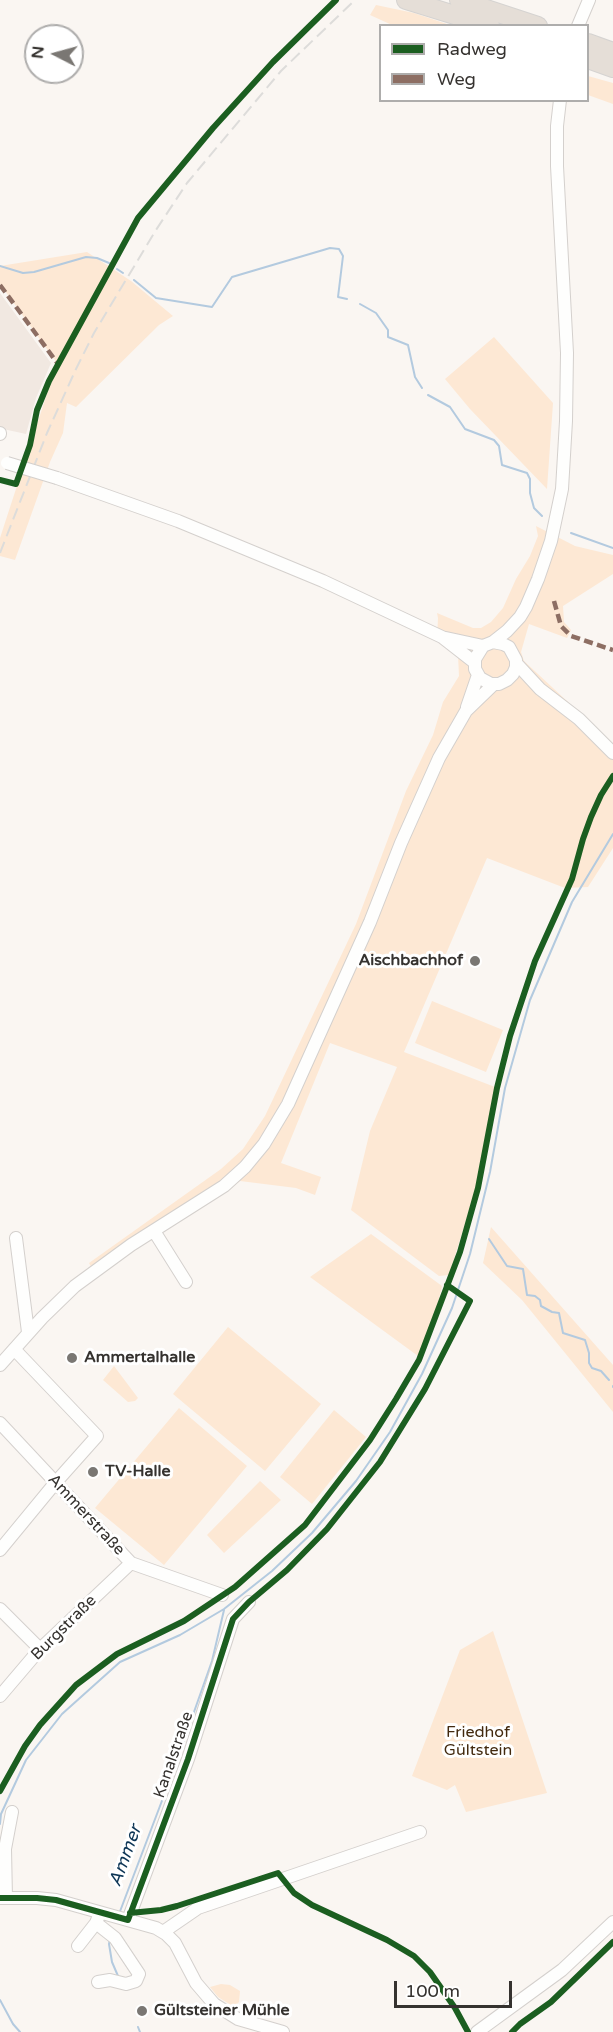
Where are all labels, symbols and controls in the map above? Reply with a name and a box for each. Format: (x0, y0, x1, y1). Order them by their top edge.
north arrow (24, 24, 84, 84)
legend (379, 24, 589, 102)
text: Radweg (437, 38, 507, 60)
text: N (27, 45, 49, 60)
text: Weg (437, 68, 476, 90)
place label: Aischbachhof (358, 951, 463, 971)
marker: Aischbachhof (468, 954, 482, 968)
place label: Ammertalhalle (84, 1348, 195, 1368)
marker: Ammertalhalle (65, 1351, 79, 1365)
place label: TV-Halle (105, 1462, 171, 1482)
marker: TV-Halle (86, 1465, 100, 1479)
street label: Ammerstraße (44, 1470, 128, 1560)
street label: Burgstraße (27, 1591, 101, 1665)
street label: Kanalstraße (150, 1709, 198, 1801)
park label: Friedhof Gültstein (444, 1723, 512, 1761)
water label: Ammer (105, 1822, 147, 1890)
scale bar (397, 1969, 516, 2007)
text: 100 m (405, 1980, 460, 2002)
place label: Gültsteiner Mühle (154, 2001, 289, 2021)
marker: Gültsteiner Mühle (135, 2004, 149, 2018)

